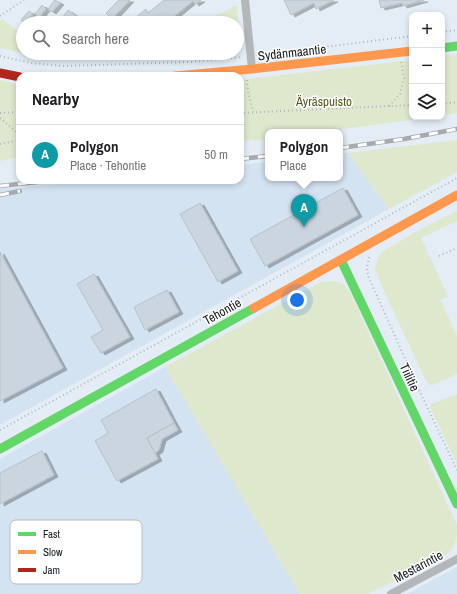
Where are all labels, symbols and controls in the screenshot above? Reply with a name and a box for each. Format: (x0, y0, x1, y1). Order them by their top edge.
map controls (409, 12, 445, 120)
button: + (409, 12, 445, 48)
search box (16, 16, 244, 60)
icon: search (30, 27, 52, 49)
text: Search here (62, 28, 129, 49)
street label: Sydänmaantie (257, 40, 327, 65)
button: − (409, 48, 445, 84)
button: layers (409, 84, 445, 120)
text: Nearby (32, 87, 79, 110)
park label: Äyräspuisto (295, 93, 352, 110)
popup (265, 129, 343, 181)
text: Polygon (70, 136, 119, 157)
text: Polygon (280, 136, 328, 157)
text: A (41, 146, 49, 163)
text: 50 m (204, 146, 228, 163)
text: Place · Tehontie (70, 157, 146, 174)
text: Place (280, 157, 306, 174)
pin: A (291, 194, 317, 227)
your location (287, 290, 307, 310)
street label: Tehontie (200, 294, 244, 329)
street label: Tiilitie (396, 360, 423, 394)
legend (10, 520, 142, 584)
text: Fast (43, 527, 61, 541)
text: Slow (43, 545, 63, 559)
street label: Mestarintie (391, 546, 446, 586)
text: Jam (43, 563, 60, 577)

